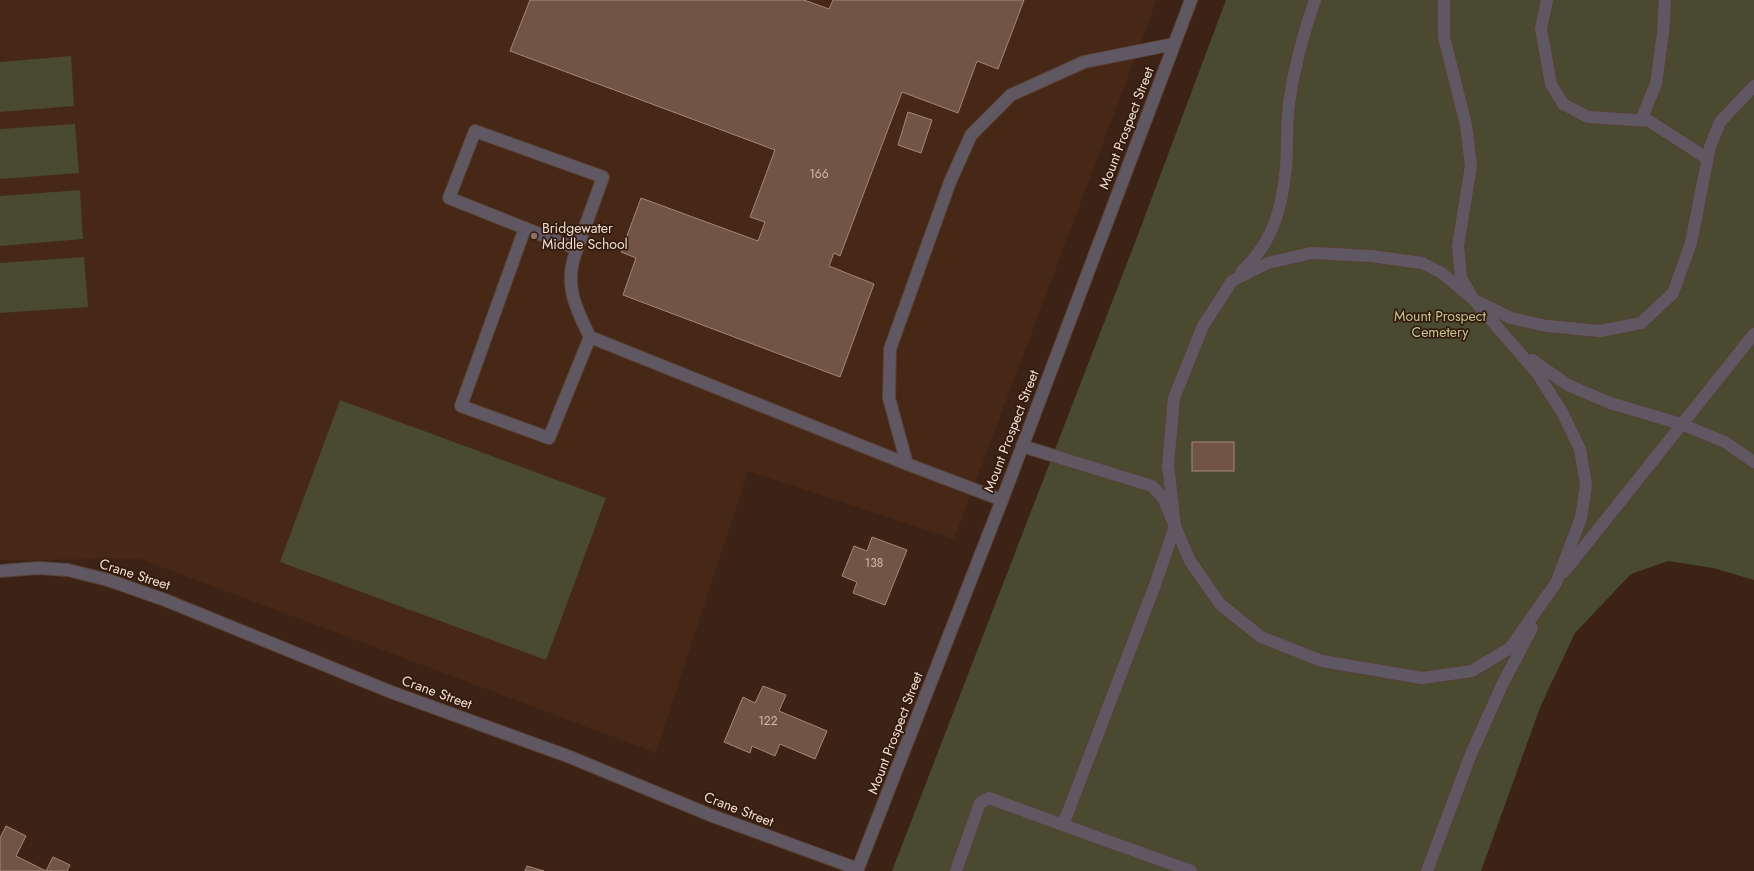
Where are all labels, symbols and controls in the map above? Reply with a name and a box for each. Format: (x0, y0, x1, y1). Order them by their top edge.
street label: Mount Prospect Street (1093, 63, 1159, 192)
house number: 166 (809, 165, 829, 183)
place label: Bridgewater Middle School (542, 218, 628, 254)
marker: Bridgewater Middle School (529, 231, 539, 241)
park label: Mount Prospect Cemetery (1394, 306, 1487, 342)
street label: Mount Prospect Street (978, 366, 1044, 495)
street label: Crane Street (97, 553, 174, 595)
house number: 138 (865, 554, 883, 572)
street label: Mount Prospect Street (862, 668, 928, 797)
street label: Crane Street (399, 670, 475, 714)
house number: 122 (758, 712, 778, 730)
street label: Crane Street (701, 787, 777, 832)

